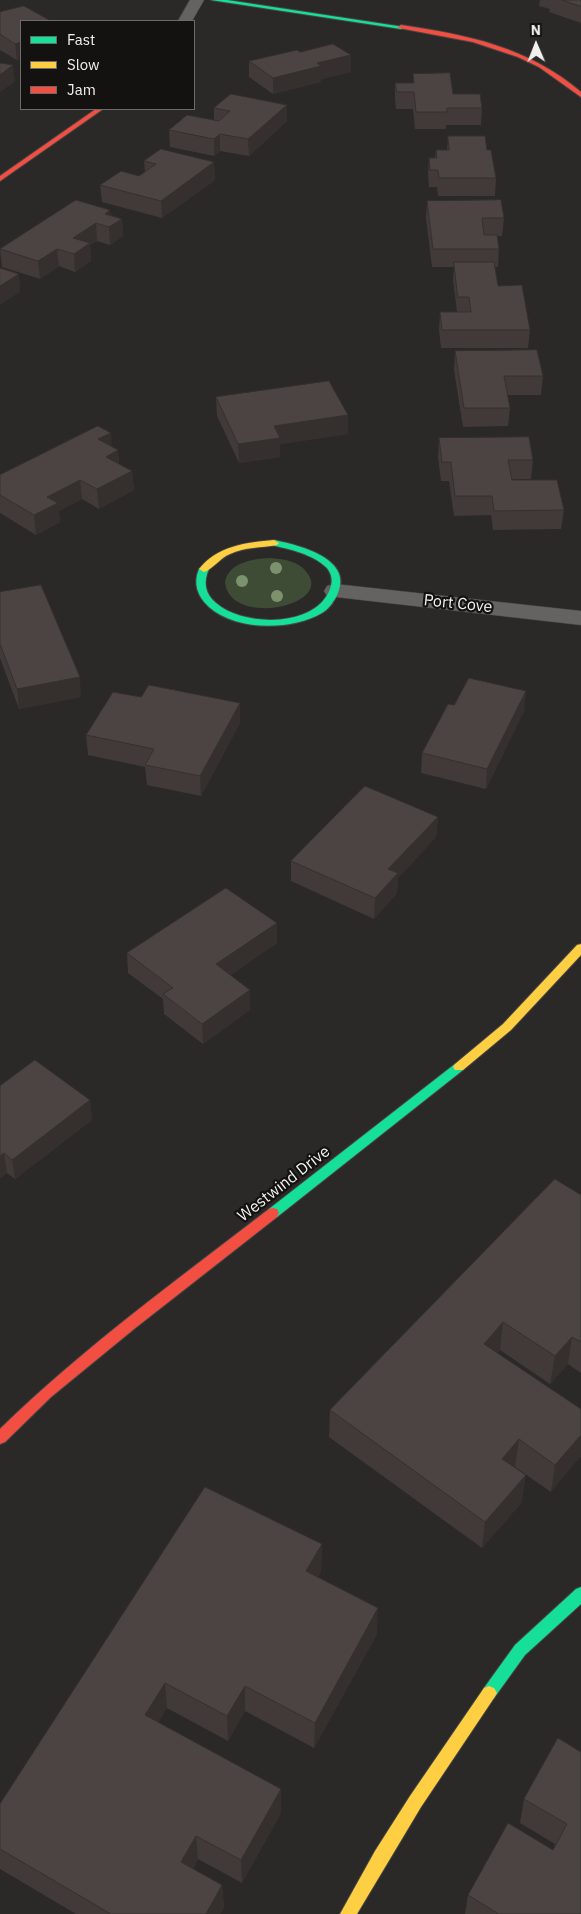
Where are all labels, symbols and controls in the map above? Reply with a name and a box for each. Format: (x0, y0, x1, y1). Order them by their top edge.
legend (20, 20, 195, 110)
north arrow (511, 20, 561, 70)
text: N (531, 21, 541, 39)
text: Fast (67, 30, 95, 49)
text: Slow (67, 55, 100, 74)
text: Jam (67, 80, 96, 99)
street label: Port Cove (423, 591, 493, 617)
street label: Westwind Drive (234, 1142, 334, 1226)

